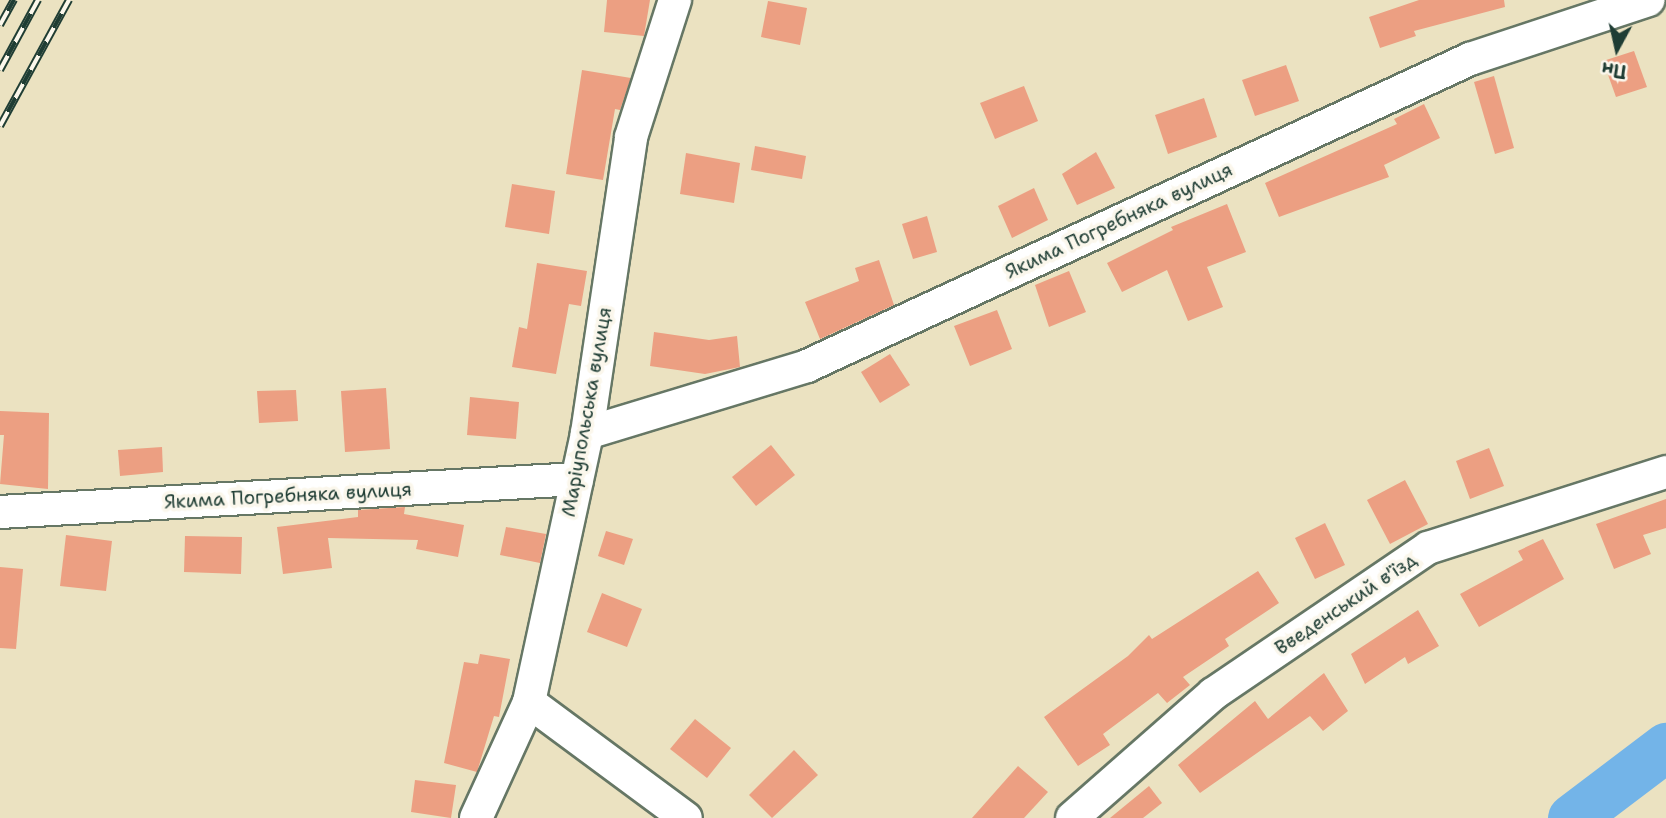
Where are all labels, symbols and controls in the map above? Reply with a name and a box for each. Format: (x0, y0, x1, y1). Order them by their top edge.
north arrow (1582, 14, 1652, 84)
text: Пн (1600, 56, 1628, 84)
street label: Якима Погребняка вулиця (1002, 158, 1236, 284)
street label: Маріупольська вулиця (557, 305, 617, 519)
street label: Якима Погребняка вулиця (164, 478, 412, 514)
street label: Введенський в'їзд (1271, 548, 1421, 660)

